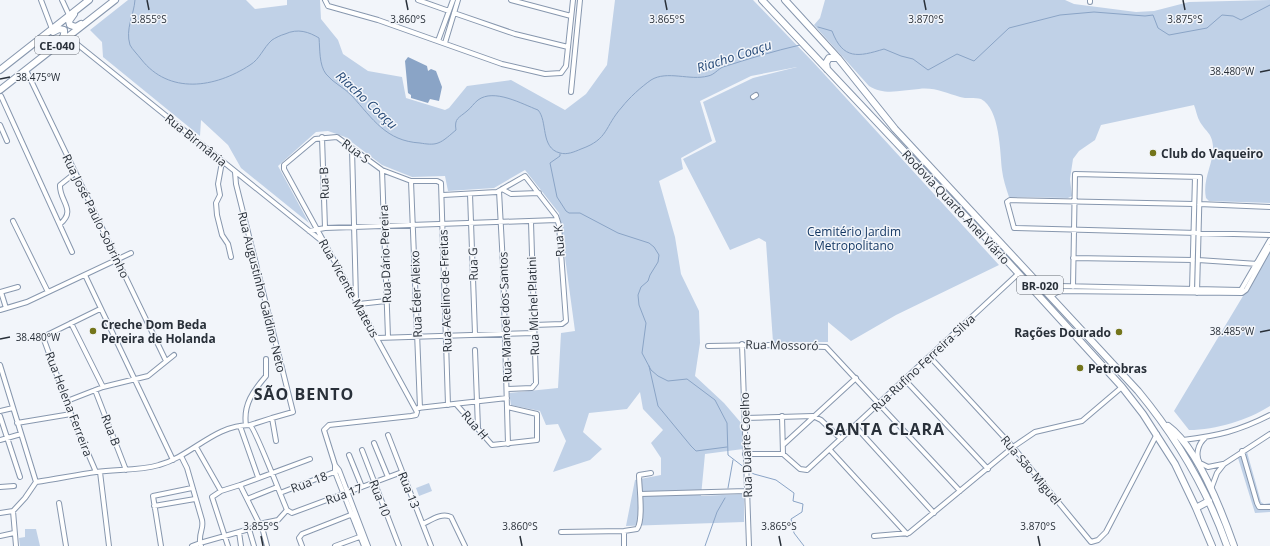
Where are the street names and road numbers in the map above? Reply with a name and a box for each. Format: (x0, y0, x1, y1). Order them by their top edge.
road number: CE-040 (35, 36, 79, 54)
street label: Rua Birmânia (161, 110, 231, 170)
street label: Rua S (338, 135, 374, 167)
street label: Rodovia Quarto Anel Viário (898, 146, 1014, 268)
street label: Rua José Paulo Sobrinho (59, 151, 133, 281)
street label: Rua B (315, 166, 333, 199)
street label: Rua Dário Pereira (375, 205, 395, 303)
street label: Rua Augustinho Galdino Neto (234, 210, 290, 374)
street label: Rua K (549, 224, 569, 258)
street label: Rua Acelino de Freitas (434, 229, 456, 353)
street label: Rua Vicente Mateus (315, 236, 383, 341)
street label: Rua G (464, 247, 482, 281)
street label: Rua Éder Aleixo (406, 250, 426, 338)
street label: Rua Manoel dos Santos (494, 251, 516, 383)
street label: Rua Michel Platini (523, 256, 543, 356)
road number: BR-020 (1017, 276, 1063, 294)
street label: Rua Rufino Ferreira Silva (867, 310, 979, 416)
street label: Rua Mossoró (745, 336, 819, 354)
street label: Rua Helena Ferreira (41, 349, 97, 459)
street label: Rua Duarte Coelho (736, 392, 756, 498)
street label: Rua H (458, 407, 492, 443)
street label: Rua B (97, 412, 125, 448)
street label: Rua São Miguel (997, 432, 1065, 508)
street label: Rua 18 (288, 467, 330, 497)
street label: Rua 13 (394, 469, 424, 511)
street label: Rua 10 (365, 477, 395, 519)
street label: Rua 17 (323, 479, 365, 509)

